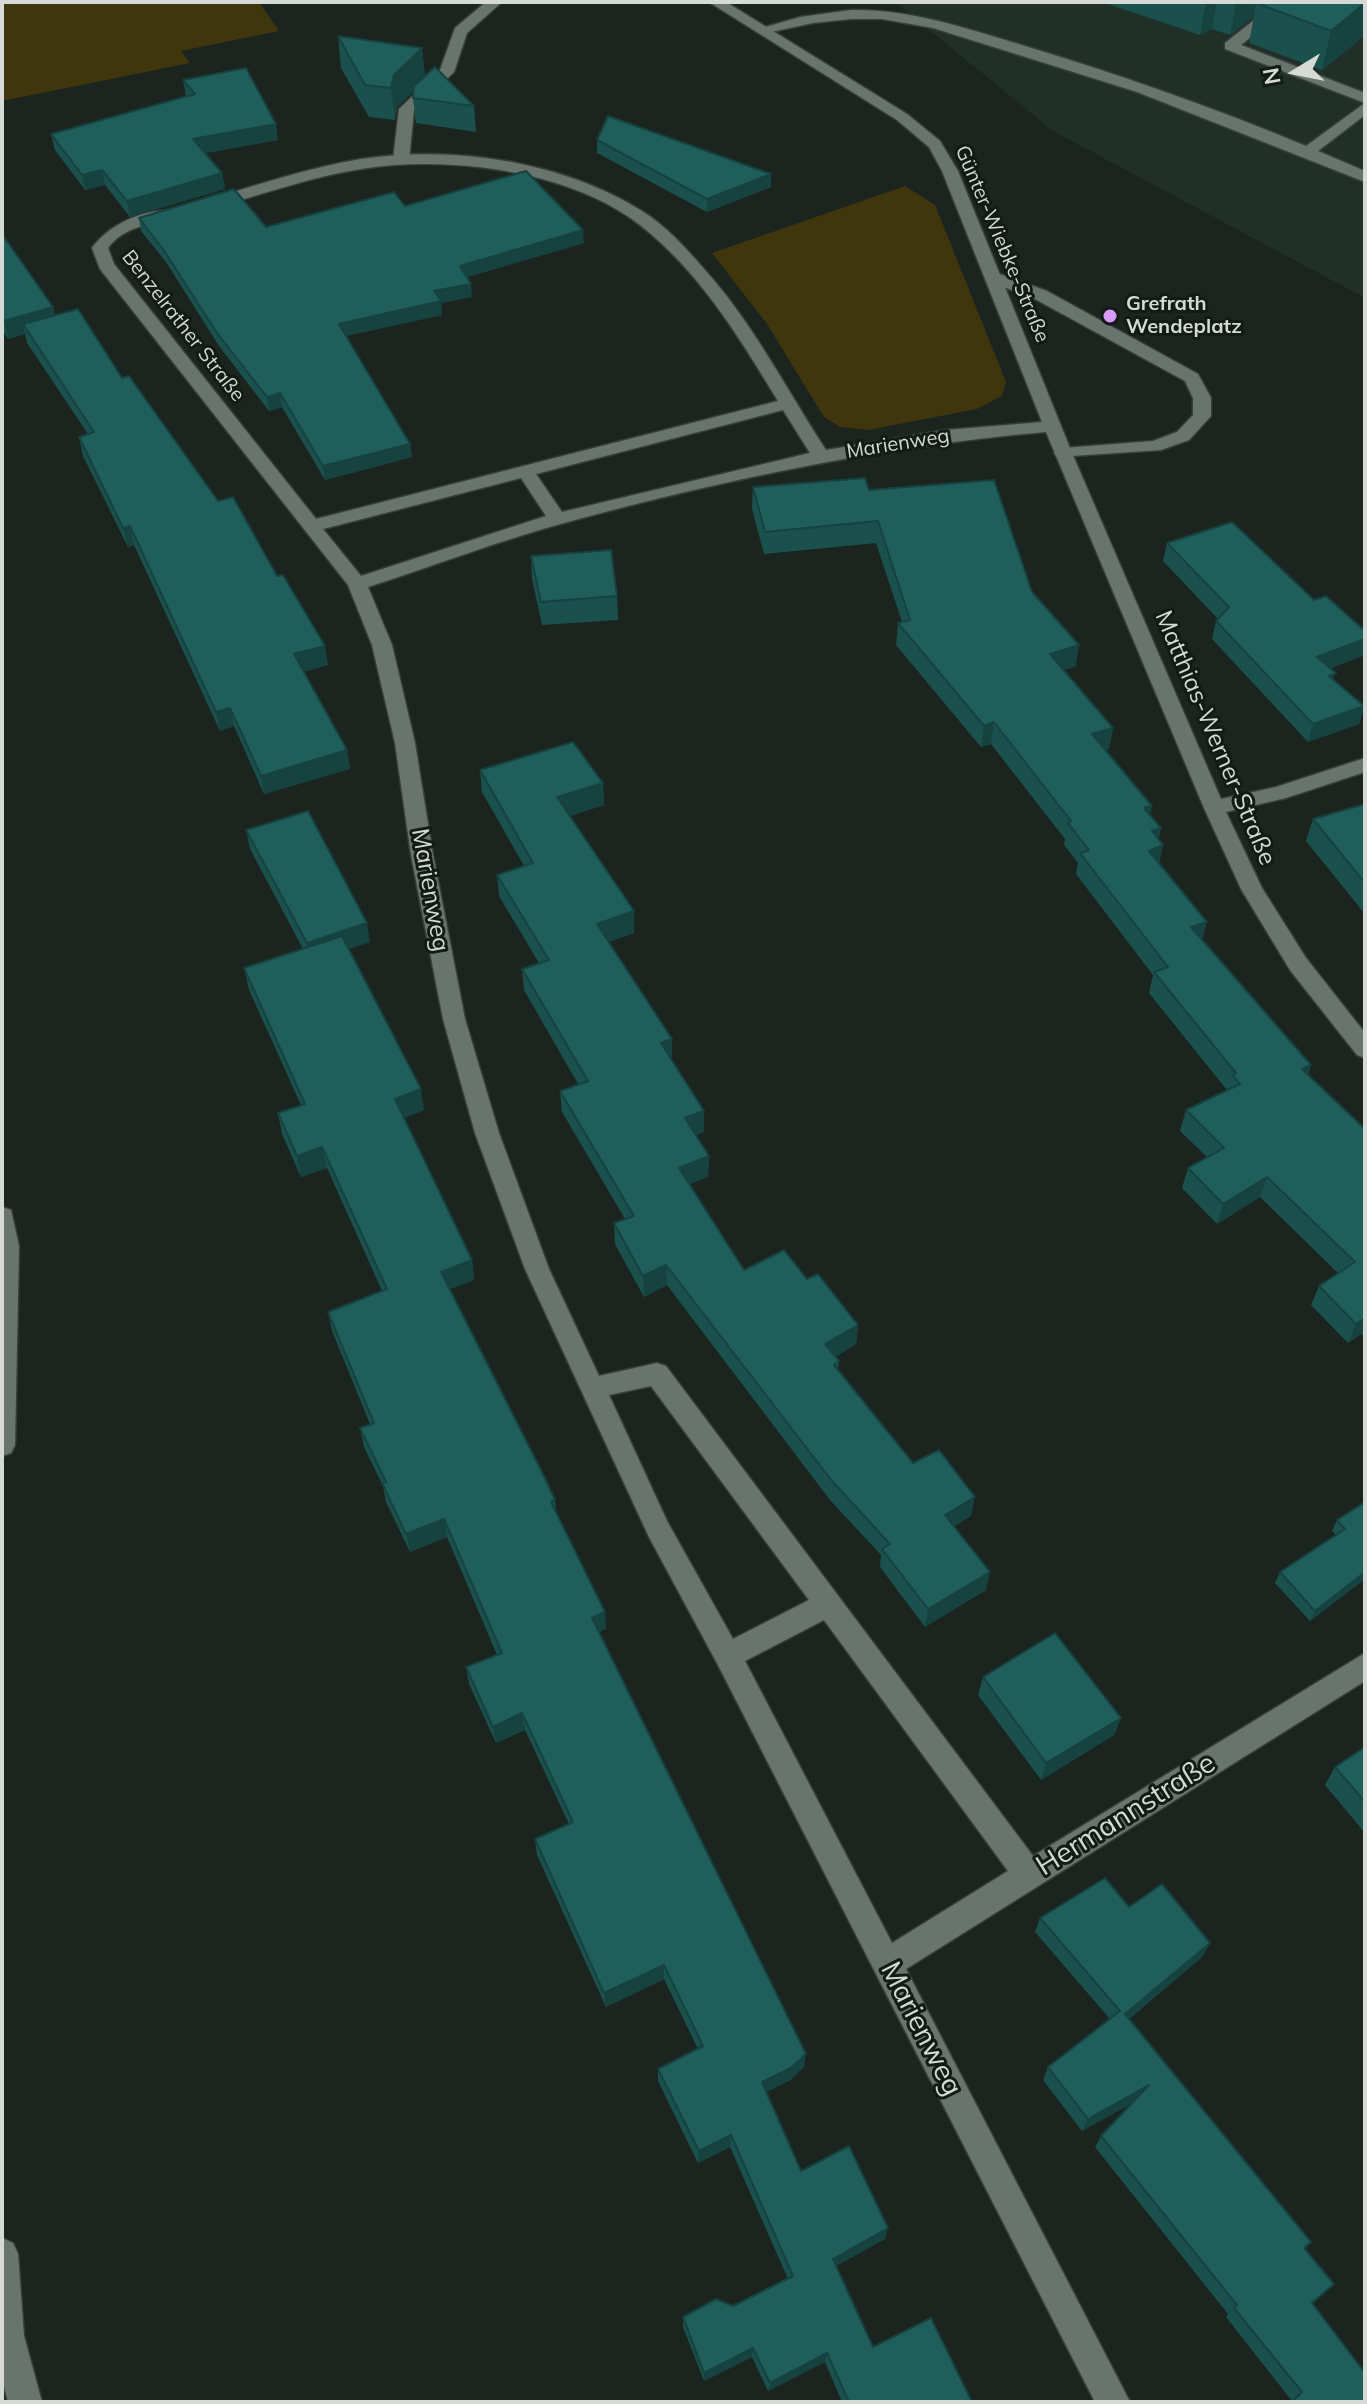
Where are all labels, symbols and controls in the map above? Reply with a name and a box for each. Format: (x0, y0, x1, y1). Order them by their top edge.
north arrow (1255, 32, 1335, 112)
text: N (1256, 66, 1287, 87)
street label: Günter-Wiebke-Straße (950, 142, 1054, 346)
street label: Benzelrather Straße (116, 246, 250, 406)
place label: Grefrath Wendeplatz (1126, 292, 1242, 339)
marker: Grefrath Wendeplatz (1101, 307, 1119, 325)
street label: Marienweg (845, 424, 951, 464)
street label: Matthias-Werner-Straße (1148, 607, 1282, 869)
street label: Marienweg (405, 826, 455, 954)
street label: Hermannstraße (1030, 1747, 1222, 1883)
street label: Marienweg (873, 1957, 969, 2101)

